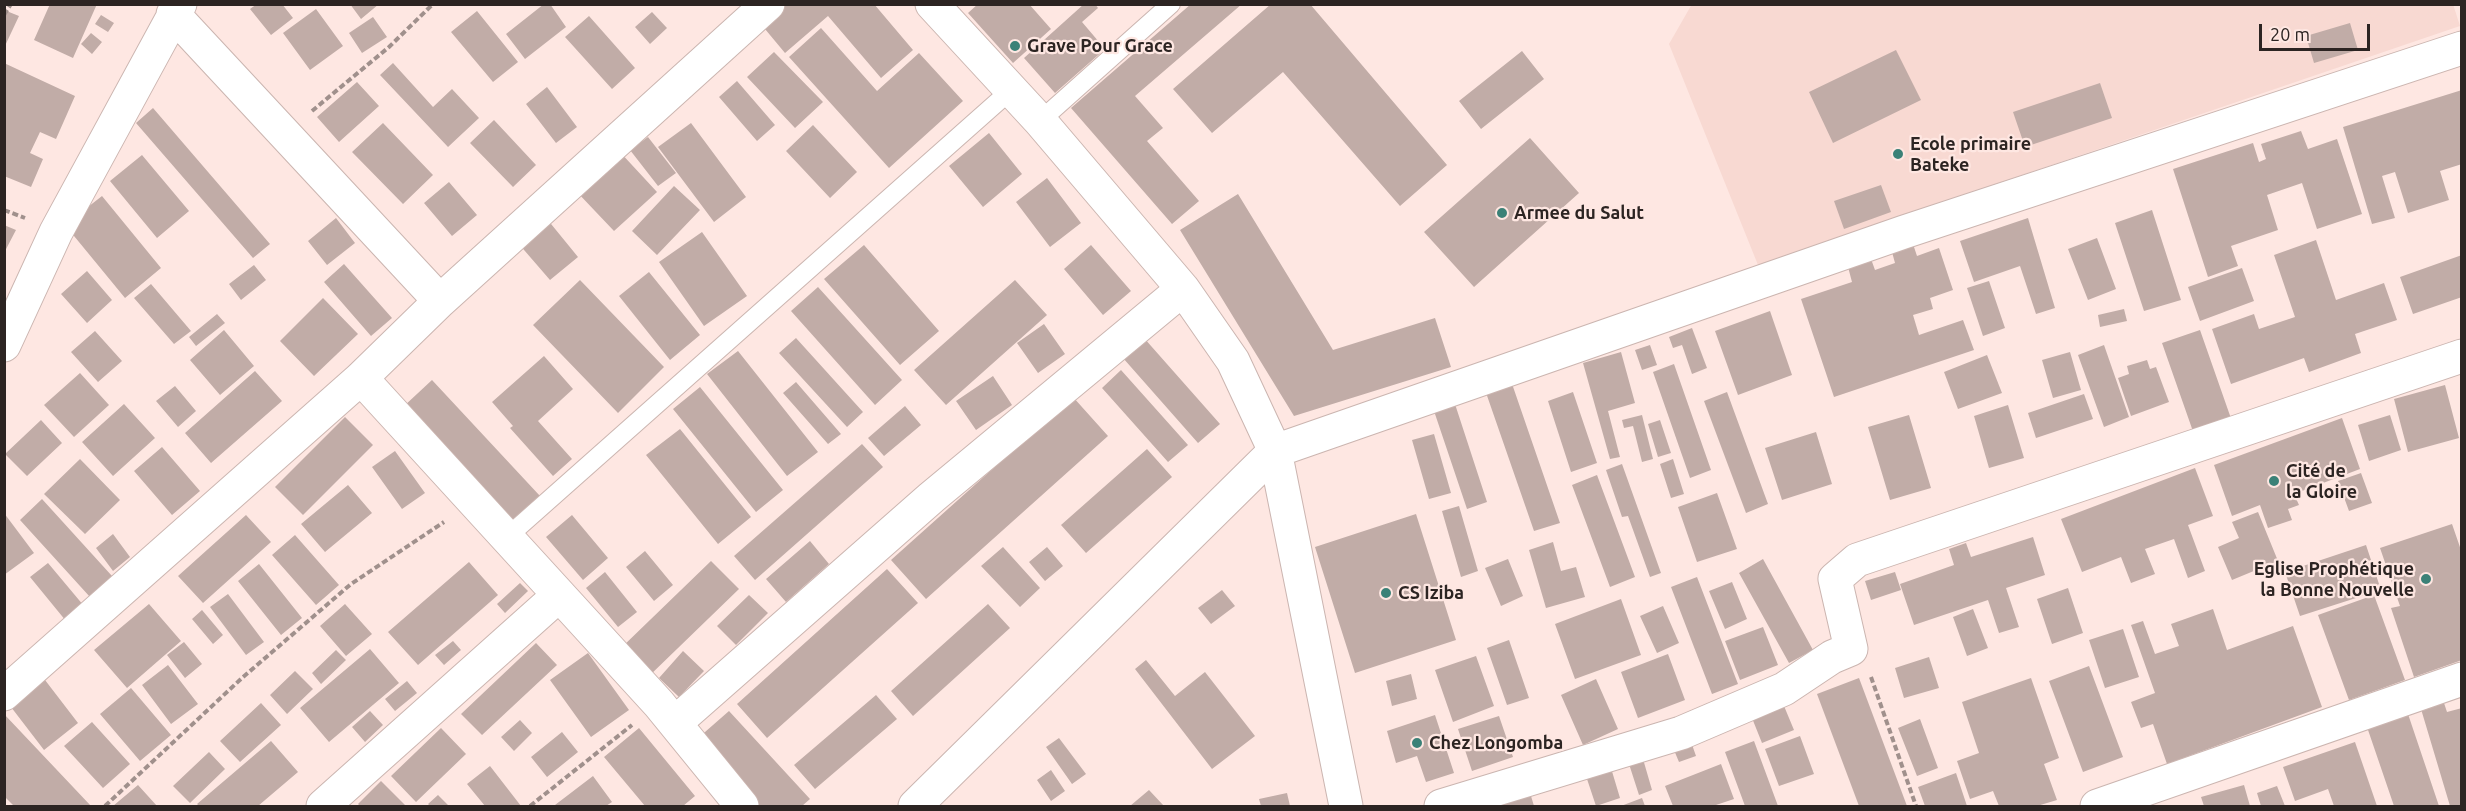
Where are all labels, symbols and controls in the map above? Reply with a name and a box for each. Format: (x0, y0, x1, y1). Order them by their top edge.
scale bar (2262, 12, 2373, 50)
text: 20 m (2270, 24, 2310, 44)
place label: Grave Pour Grace (1027, 35, 1173, 57)
marker: Grave Pour Grace (1008, 39, 1022, 53)
place label: Ecole primaire Bateke (1910, 133, 2031, 176)
marker: Ecole primaire Bateke (1891, 147, 1905, 161)
place label: Armee du Salut (1514, 202, 1644, 224)
marker: Armee du Salut (1495, 206, 1509, 220)
place label: Cité de la Gloire (2286, 460, 2357, 502)
marker: Cité de la Gloire (2267, 474, 2281, 488)
place label: Eglise Prophétique la Bonne Nouvelle (2254, 558, 2414, 600)
marker: Eglise Prophétique la Bonne Nouvelle (2419, 572, 2433, 586)
place label: CS Iziba (1398, 582, 1464, 604)
marker: CS Iziba (1379, 586, 1393, 600)
place label: Chez Longomba (1429, 732, 1563, 754)
marker: Chez Longomba (1410, 736, 1424, 750)

